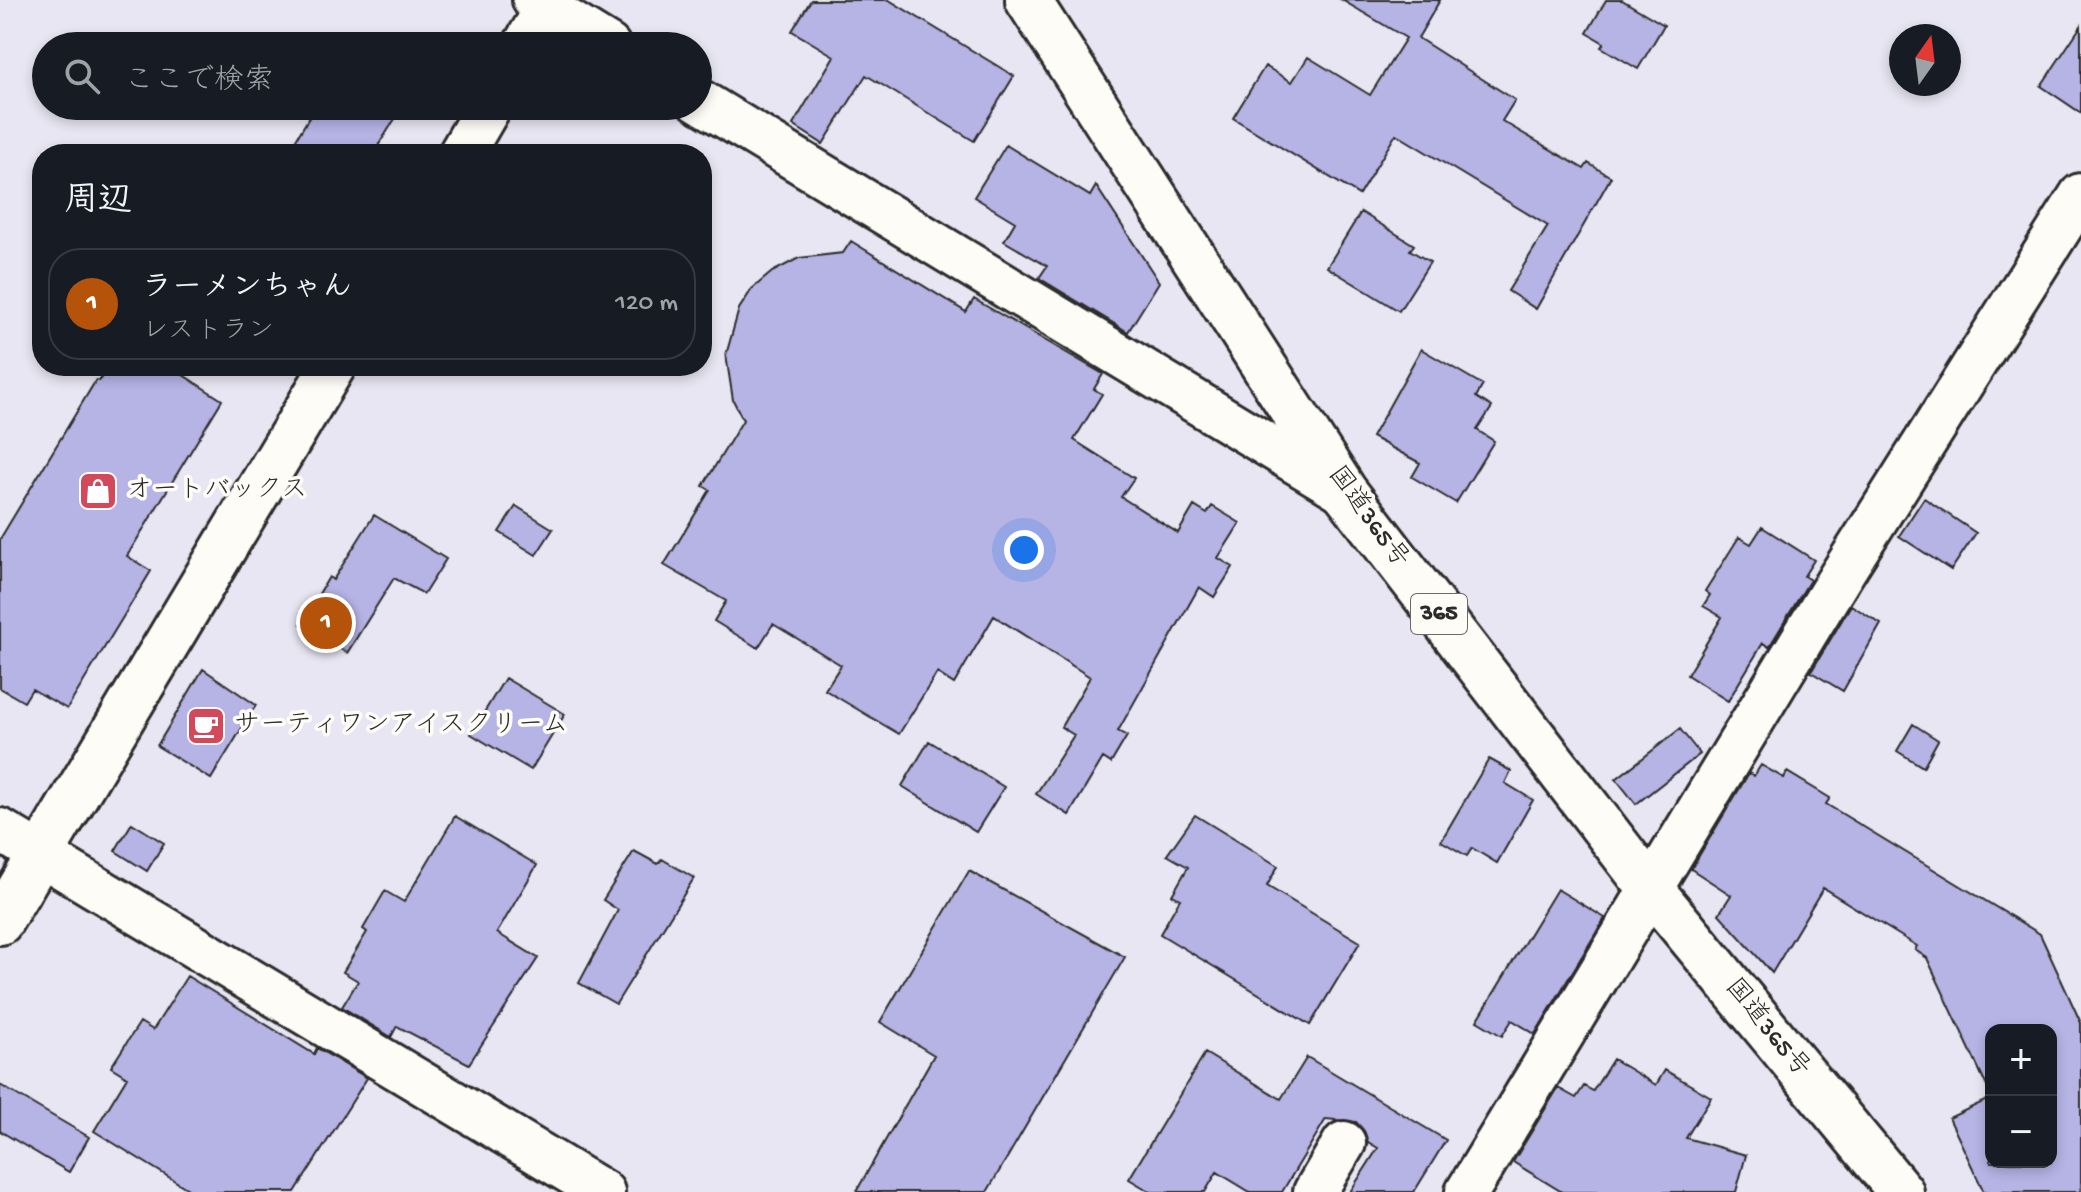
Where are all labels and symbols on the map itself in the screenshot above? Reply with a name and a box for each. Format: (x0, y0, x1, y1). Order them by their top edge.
north arrow (1889, 24, 1961, 96)
street label: 国道365号 (1320, 460, 1415, 575)
shop icon: オートバックス (77, 470, 119, 512)
place label: オートバックス (126, 476, 307, 507)
your location (1004, 530, 1044, 570)
pin: 1 (300, 593, 352, 653)
road number: 365 (1411, 594, 1467, 634)
cafe icon: サーティワンアイスクリーム (185, 705, 227, 747)
place label: サーティワンアイスクリーム (234, 711, 568, 742)
street label: 国道365号 (1717, 973, 1816, 1085)

